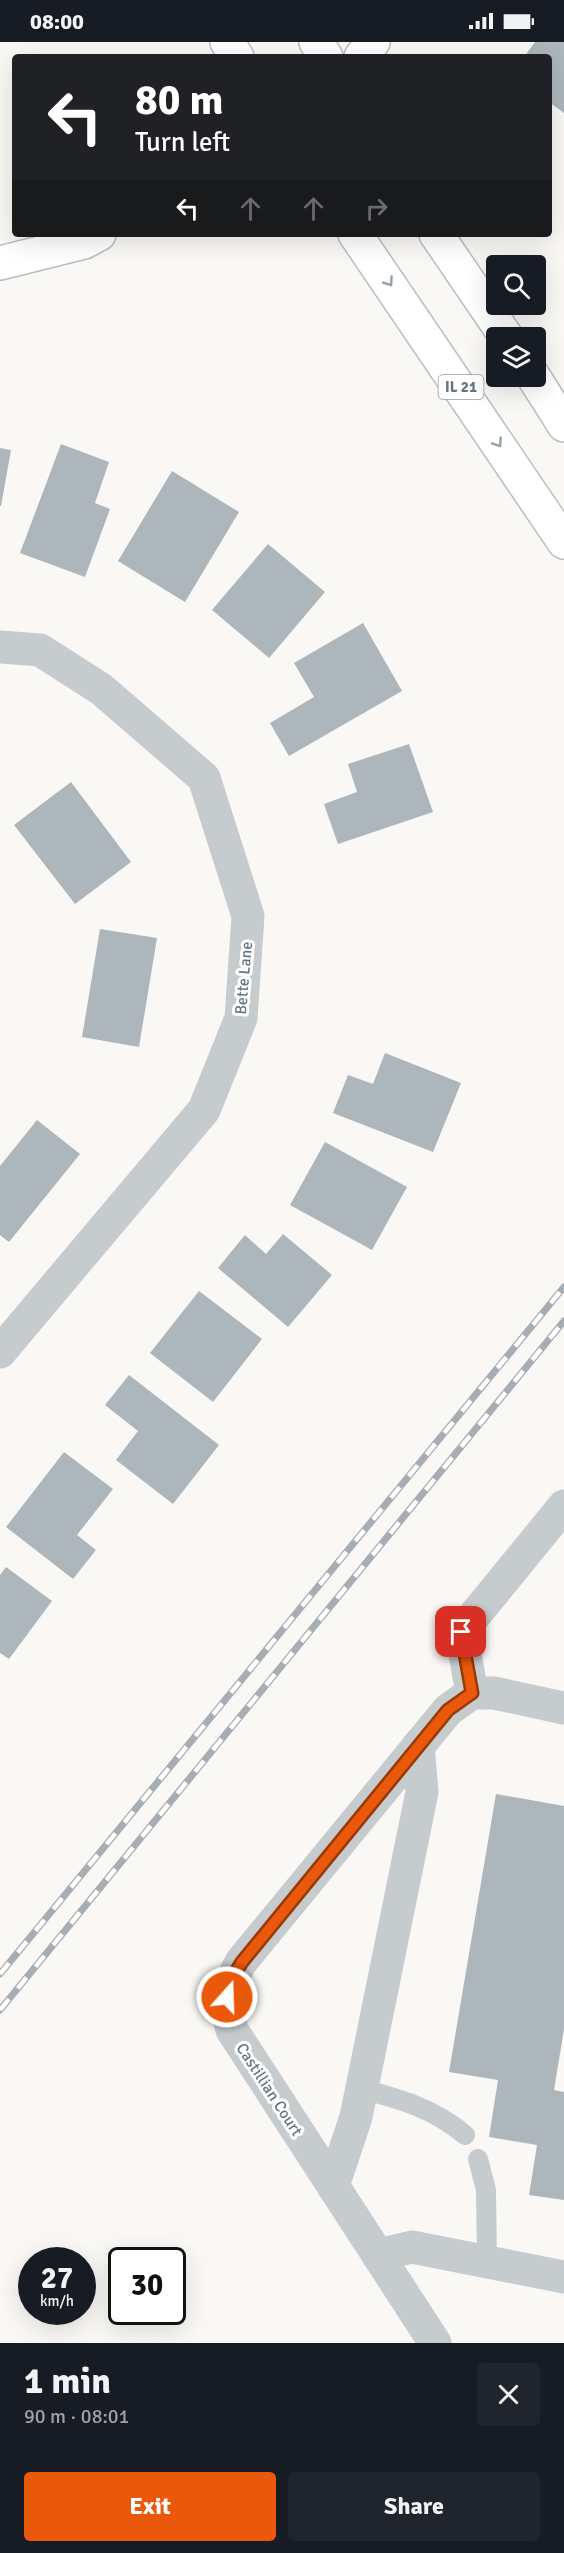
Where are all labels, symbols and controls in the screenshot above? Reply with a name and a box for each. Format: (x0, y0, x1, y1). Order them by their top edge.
text: 08:00 (30, 8, 84, 35)
text: 80 m (135, 75, 224, 126)
icon: left (36, 78, 114, 156)
text: Turn left (135, 126, 230, 159)
icon: left (171, 192, 204, 225)
icon: ahead (234, 192, 267, 225)
icon: ahead (297, 192, 330, 225)
icon: right (360, 192, 393, 225)
map controls (486, 255, 546, 387)
button: search (486, 255, 546, 315)
one-way arrow (382, 275, 393, 286)
button: layers (486, 327, 546, 387)
road number: IL 21 (438, 375, 484, 399)
one-way arrow (491, 437, 503, 447)
street label: Bette Lane (231, 941, 257, 1015)
pin (435, 1606, 486, 1657)
icon: arrive (444, 1615, 477, 1648)
position arrow (195, 1965, 259, 2029)
street label: Castillian Court (232, 2039, 307, 2140)
speed limit sign: 30 (108, 2247, 186, 2325)
text: 27 (41, 2260, 73, 2297)
text: km/h (40, 2292, 74, 2310)
text: 1 min (24, 2359, 111, 2404)
button: close (477, 2363, 540, 2426)
text: 90 m · 08:01 (24, 2404, 129, 2429)
button: Exit (24, 2472, 276, 2541)
button: Share (288, 2472, 540, 2541)

